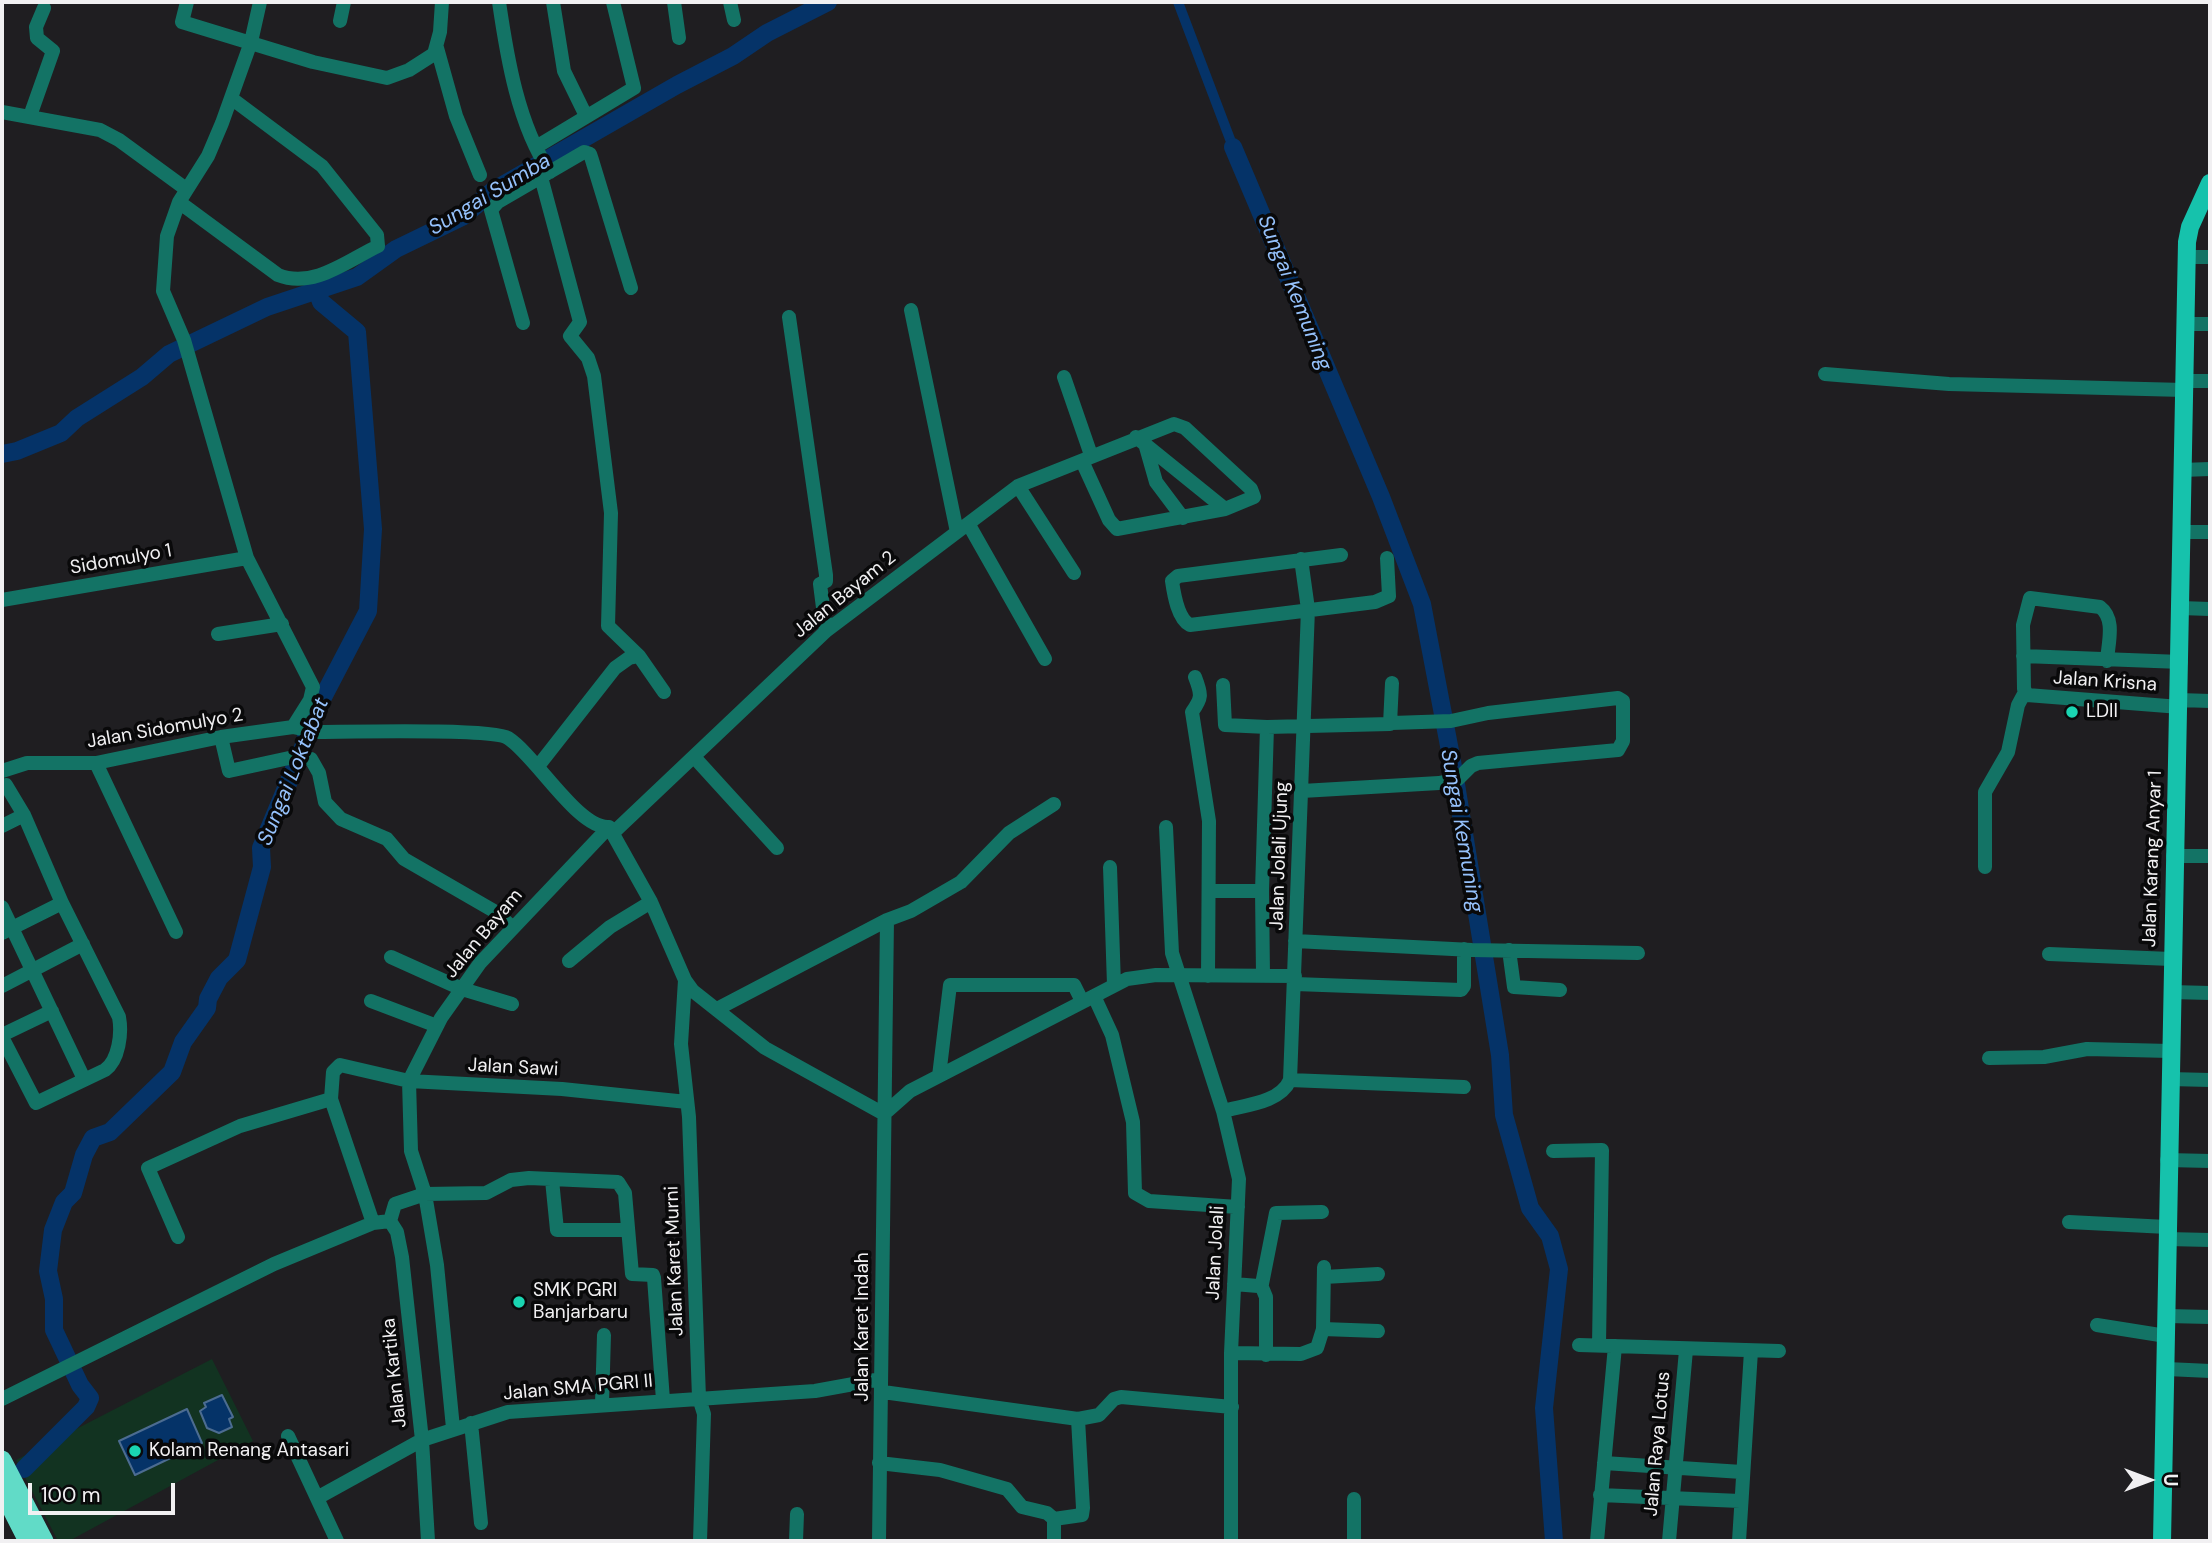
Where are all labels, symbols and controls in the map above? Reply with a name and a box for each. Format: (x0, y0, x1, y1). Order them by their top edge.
water label: Sungai Sumba (424, 149, 556, 241)
water label: Sungai Kemuning (1251, 212, 1337, 374)
street label: Sidomulyo 1 (68, 540, 174, 580)
street label: Jalan Bayam 2 (789, 547, 901, 643)
street label: Jalan Krisna (2052, 667, 2158, 697)
water label: Sungai Loktabat (253, 695, 335, 849)
place label: LDII (2086, 701, 2118, 723)
street label: Jalan Sidomulyo 2 (85, 704, 245, 754)
marker: LDII (2064, 704, 2080, 720)
water label: Sungai Kemuning (1434, 747, 1488, 915)
street label: Jalan Karang Anyar 1 (2139, 770, 2167, 948)
street label: Jalan Jolali Ujung (1266, 781, 1294, 931)
street label: Jalan Bayam (440, 885, 528, 983)
street label: Jalan Sawi (467, 1054, 559, 1082)
street label: Jalan Karet Murni (661, 1185, 689, 1337)
street label: Jalan Jolali (1202, 1205, 1230, 1301)
street label: Jalan Karet Indah (852, 1252, 874, 1402)
place label: SMK PGRI Banjarbaru (533, 1280, 628, 1324)
marker: SMK PGRI Banjarbaru (511, 1294, 527, 1310)
street label: Jalan Kartika (378, 1317, 412, 1429)
street label: Jalan SMA PGRI II (502, 1370, 654, 1406)
street label: Jalan Raya Lotus (1640, 1371, 1676, 1517)
place label: Kolam Renang Antasari (149, 1440, 349, 1462)
marker: Kolam Renang Antasari (127, 1443, 143, 1459)
north arrow (2114, 1445, 2184, 1515)
scale bar (32, 1470, 178, 1514)
text: U (2158, 1473, 2183, 1487)
text: 100 m (41, 1481, 101, 1509)

